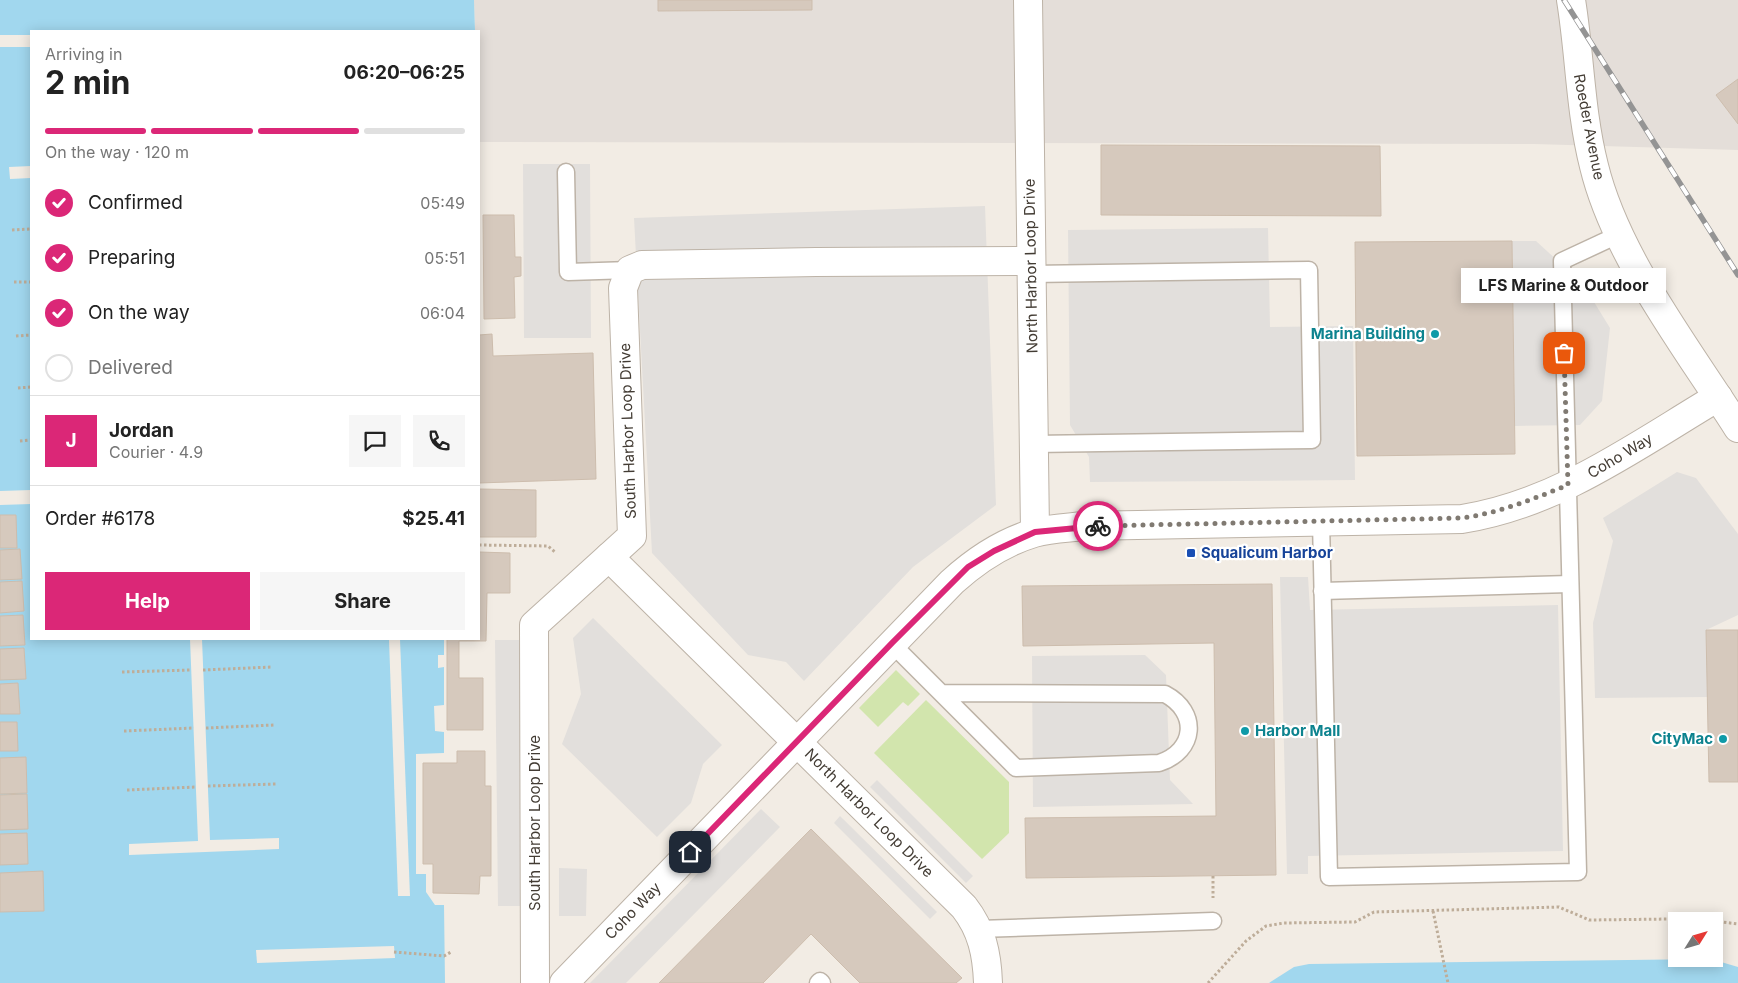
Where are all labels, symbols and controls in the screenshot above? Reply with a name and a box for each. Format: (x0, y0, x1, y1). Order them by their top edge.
text: Arriving in (45, 44, 122, 64)
text: 06:20–06:25 (344, 61, 465, 84)
text: 2 min (45, 63, 131, 102)
street label: Roeder Avenue (1570, 72, 1609, 182)
text: On the way · 120 m (45, 142, 189, 162)
street label: North Harbor Loop Drive (1019, 178, 1042, 354)
icon: check (45, 189, 73, 217)
text: Confirmed (88, 191, 183, 214)
text: 05:49 (420, 193, 465, 213)
icon: check (45, 244, 73, 272)
text: Preparing (88, 246, 175, 269)
text: 05:51 (424, 248, 465, 268)
callout: LFS Marine & Outdoor (1462, 268, 1666, 303)
text: LFS Marine & Outdoor (1479, 275, 1648, 295)
icon: check (45, 299, 73, 327)
text: On the way (88, 301, 190, 324)
text: 06:04 (420, 303, 465, 323)
place label: Marina Building (1311, 324, 1425, 343)
marker: Marina Building (1429, 328, 1441, 340)
pin (1543, 332, 1585, 374)
icon: bag (1550, 339, 1578, 367)
street label: South Harbor Loop Drive (615, 343, 640, 519)
text: Delivered (88, 356, 173, 379)
button: chat (349, 415, 401, 467)
button: phone (413, 415, 465, 467)
text: Jordan (109, 419, 174, 442)
street label: Coho Way (1584, 428, 1656, 482)
text: J (65, 429, 77, 452)
text: Courier · 4.9 (109, 442, 203, 462)
courier (1073, 501, 1123, 551)
text: Order #6178 (45, 507, 155, 530)
text: $25.41 (402, 507, 465, 530)
icon: bike (1084, 512, 1112, 540)
place label: Squalicum Harbor (1201, 543, 1333, 562)
marker: Squalicum Harbor (1185, 547, 1197, 559)
button: Help (45, 572, 250, 630)
button: Share (260, 572, 465, 630)
place label: Harbor Mall (1255, 721, 1340, 740)
marker: Harbor Mall (1239, 725, 1251, 737)
place label: CityMac (1651, 729, 1713, 748)
marker: CityMac (1717, 733, 1729, 745)
street label: South Harbor Loop Drive (525, 735, 544, 911)
street label: North Harbor Loop Drive (801, 744, 938, 881)
pin (669, 831, 711, 873)
icon: home (676, 838, 704, 866)
street label: Coho Way (601, 878, 665, 943)
north arrow (1668, 912, 1722, 968)
map controls (1668, 912, 1723, 967)

